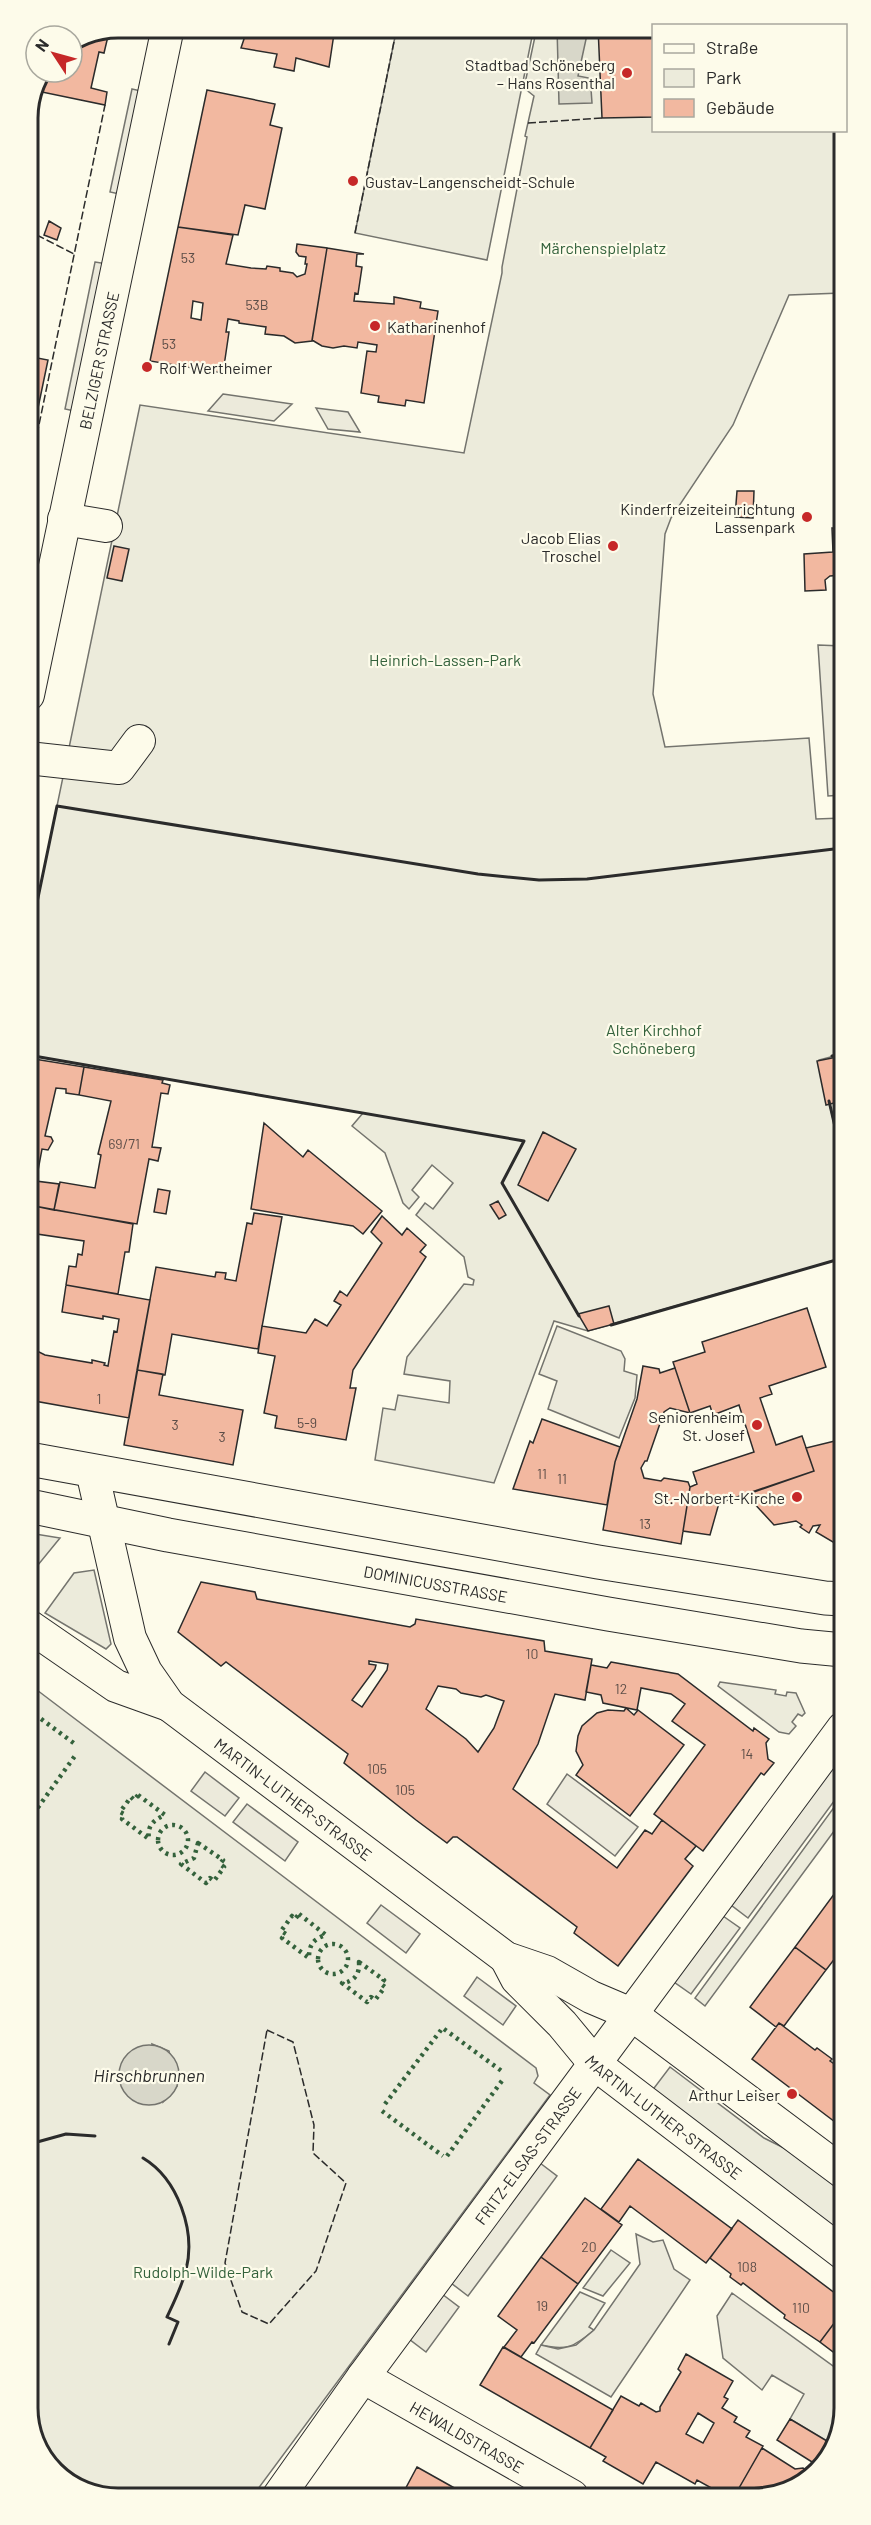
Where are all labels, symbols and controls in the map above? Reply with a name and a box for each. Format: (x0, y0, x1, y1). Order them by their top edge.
north arrow (24, 24, 84, 84)
legend (652, 24, 847, 132)
text: N (31, 35, 52, 55)
text: Straße (706, 36, 758, 58)
place label: Stadtbad Schöneberg – Hans Rosenthal (465, 55, 615, 92)
marker: Stadtbad Schöneberg – Hans Rosenthal (620, 66, 634, 80)
text: Park (706, 66, 741, 88)
text: Gebäude (706, 96, 775, 118)
place label: Gustav-Langenscheidt-Schule (365, 172, 575, 191)
marker: Gustav-Langenscheidt-Schule (346, 174, 360, 188)
park label: Märchenspielplatz (540, 238, 666, 257)
house number: 53 (181, 249, 195, 266)
street label: BELZIGER STRASSE (74, 290, 122, 431)
house number: 53B (245, 296, 269, 313)
place label: Katharinenhof (387, 317, 486, 336)
marker: Katharinenhof (368, 319, 382, 333)
house number: 53 (162, 335, 176, 352)
place label: Rolf Wertheimer (159, 358, 272, 377)
marker: Rolf Wertheimer (140, 360, 154, 374)
place label: Kinderfreizeiteinrichtung Lassenpark (620, 499, 795, 536)
marker: Kinderfreizeiteinrichtung Lassenpark (800, 510, 814, 524)
place label: Jacob Elias Troschel (521, 528, 601, 565)
marker: Jacob Elias Troschel (606, 539, 620, 553)
park label: Heinrich-Lassen-Park (369, 650, 521, 669)
park label: Alter Kirchhof Schöneberg (606, 1020, 702, 1057)
house number: 69/71 (108, 1135, 140, 1152)
house number: 1 (97, 1390, 101, 1407)
place label: Seniorenheim St. Josef (648, 1407, 745, 1444)
house number: 5-9 (297, 1414, 317, 1431)
house number: 3 (171, 1416, 179, 1433)
marker: Seniorenheim St. Josef (750, 1418, 764, 1432)
house number: 3 (218, 1428, 226, 1445)
house number: 11 (537, 1465, 547, 1482)
house number: 11 (557, 1470, 567, 1487)
place label: St.-Norbert-Kirche (654, 1488, 785, 1507)
marker: St.-Norbert-Kirche (790, 1490, 804, 1504)
house number: 13 (639, 1515, 651, 1532)
street label: DOMINICUSSTRASSE (362, 1561, 509, 1605)
house number: 10 (526, 1645, 538, 1662)
house number: 12 (615, 1680, 627, 1697)
street label: MARTIN-LUTHER-STRASSE (211, 1733, 376, 1864)
house number: 14 (741, 1745, 753, 1762)
house number: 105 (367, 1760, 387, 1777)
house number: 105 (395, 1781, 415, 1798)
street label: MARTIN-LUTHER-STRASSE (582, 2051, 746, 2183)
water label: Hirschbrunnen (93, 2064, 205, 2086)
street label: FRITZ-ELSAS-STRASSE (470, 2083, 584, 2228)
place label: Arthur Leiser (688, 2085, 780, 2104)
marker: Arthur Leiser (785, 2087, 799, 2101)
house number: 20 (581, 2238, 597, 2255)
house number: 108 (737, 2258, 757, 2275)
park label: Rudolph-Wilde-Park (133, 2262, 273, 2281)
house number: 19 (536, 2297, 548, 2314)
house number: 110 (792, 2299, 810, 2316)
street label: HEWALDSTRASSE (407, 2397, 527, 2476)

